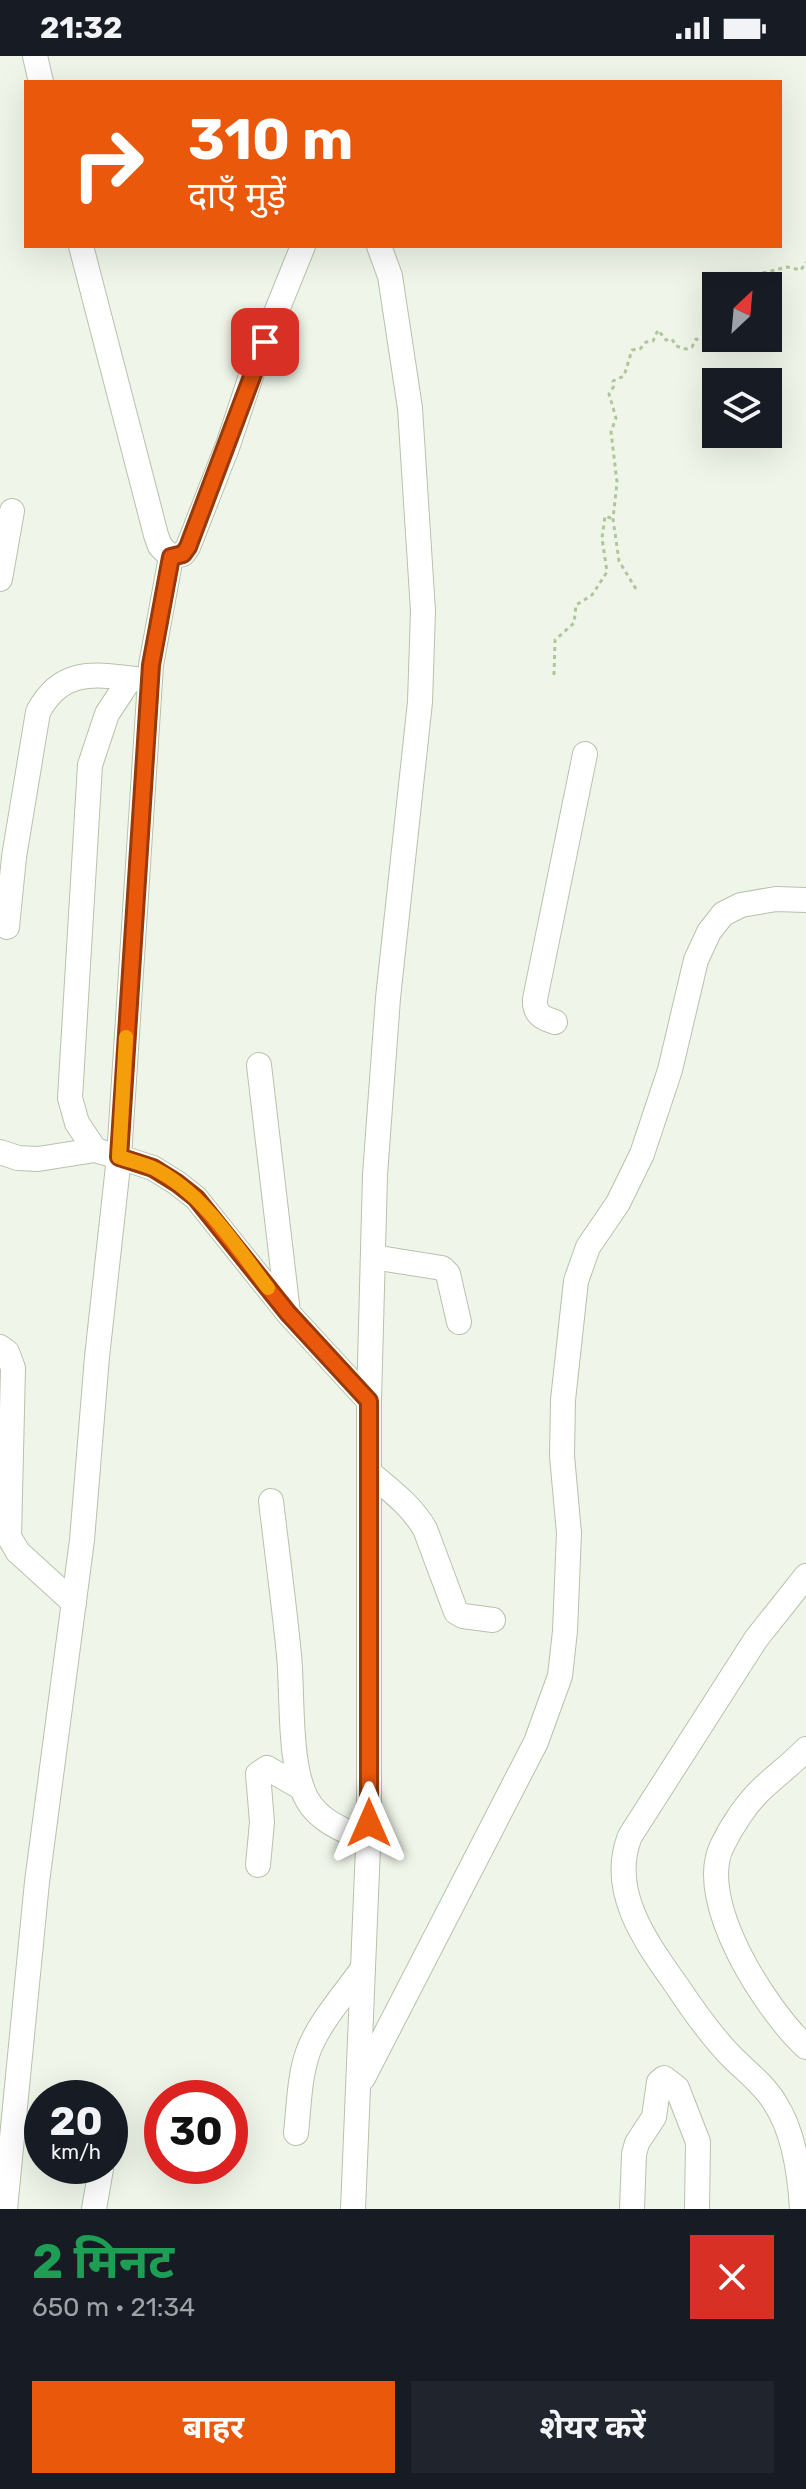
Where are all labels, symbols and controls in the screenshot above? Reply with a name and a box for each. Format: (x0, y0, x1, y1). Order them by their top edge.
text: 21:32 (40, 10, 122, 46)
text: 310 m (188, 107, 353, 173)
icon: right (56, 112, 160, 216)
text: दाएँ मुड़ें (188, 174, 286, 217)
north arrow (702, 272, 782, 352)
map controls (702, 272, 782, 448)
pin (231, 308, 299, 376)
icon: arrive (243, 320, 287, 364)
button: layers (702, 368, 782, 448)
position arrow (327, 1781, 411, 1865)
speed limit sign: 30 (144, 2080, 248, 2184)
text: 20 (49, 2098, 103, 2145)
text: km/h (51, 2140, 101, 2164)
text: 2 मिनट (32, 2233, 174, 2290)
button: close (690, 2235, 774, 2319)
text: 650 m · 21:34 (32, 2292, 195, 2323)
button: बाहर (32, 2381, 395, 2473)
button: शेयर करें (411, 2381, 774, 2473)

